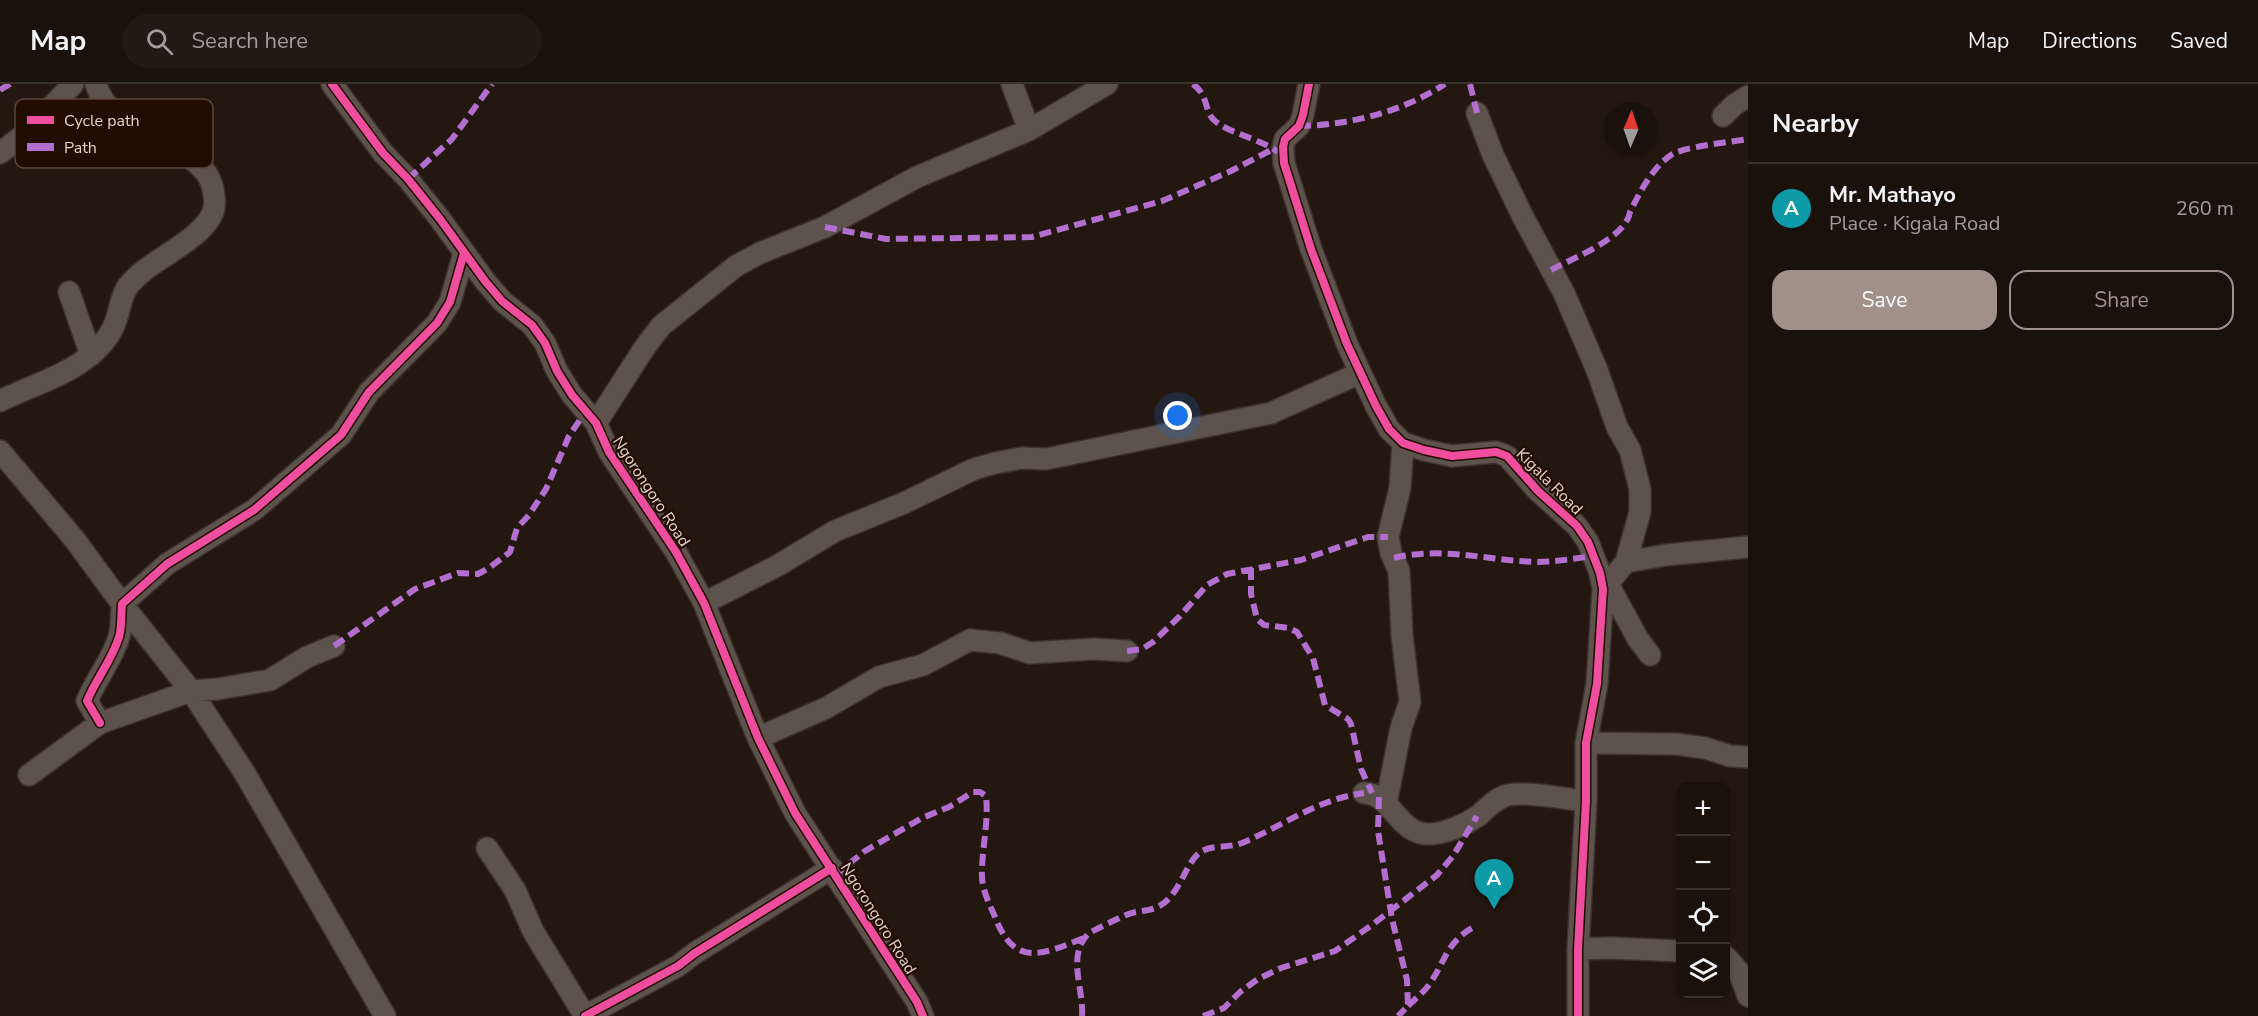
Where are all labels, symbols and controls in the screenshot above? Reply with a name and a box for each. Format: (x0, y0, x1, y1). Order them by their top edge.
search box (122, 14, 542, 68)
text: Map (30, 22, 86, 60)
icon: search (143, 25, 176, 58)
text: Search here (191, 26, 308, 56)
text: Map (1968, 27, 2009, 55)
text: Directions (2042, 27, 2137, 55)
text: Saved (2170, 27, 2228, 55)
legend (15, 99, 213, 168)
north arrow (1604, 102, 1658, 156)
text: Nearby (1772, 106, 1859, 141)
text: Cycle path (64, 110, 140, 132)
text: Path (64, 137, 97, 159)
text: Mr. Mathayo (1829, 180, 1956, 210)
text: A (1784, 195, 1799, 222)
text: 260 m (2176, 195, 2234, 222)
text: Place · Kigala Road (1829, 210, 2000, 237)
button: Save (1772, 270, 1997, 330)
button: Share (2009, 270, 2234, 330)
your location (1163, 401, 1192, 430)
street label: Ngorongoro Road (607, 432, 695, 551)
street label: Kigala Road (1511, 443, 1588, 520)
map controls (1676, 782, 1730, 998)
button: + (1676, 782, 1730, 836)
button: − (1676, 836, 1730, 890)
street label: Ngorongoro Road (835, 858, 921, 979)
pin: A (1474, 860, 1514, 909)
button: locate (1676, 890, 1730, 944)
button: layers (1676, 944, 1730, 998)

